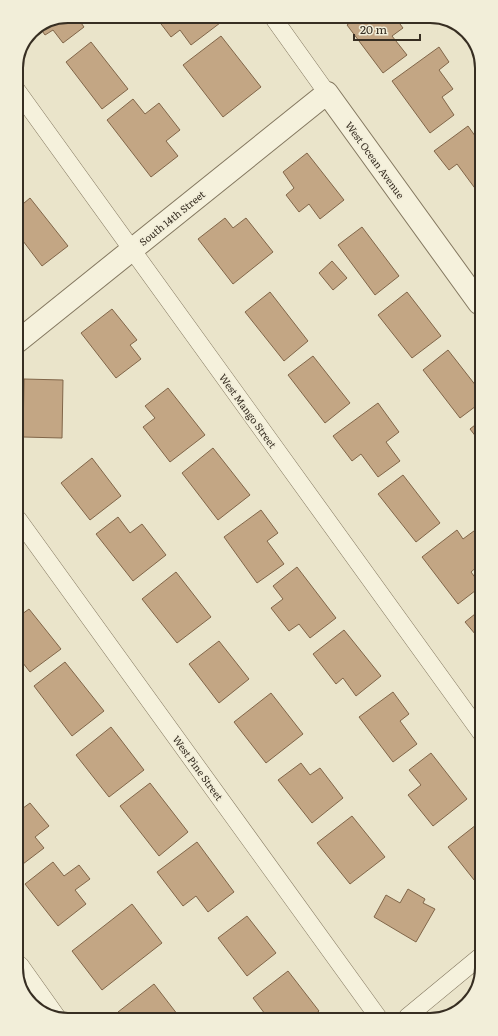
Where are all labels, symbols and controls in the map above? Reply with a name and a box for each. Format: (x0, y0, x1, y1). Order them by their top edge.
scale bar (354, 16, 420, 42)
text: 20 m (360, 20, 387, 38)
street label: West Ocean Avenue (342, 118, 409, 201)
street label: South 14th Street (136, 186, 208, 249)
street label: West Mango Street (216, 370, 281, 451)
street label: West Pine Street (170, 732, 227, 803)

